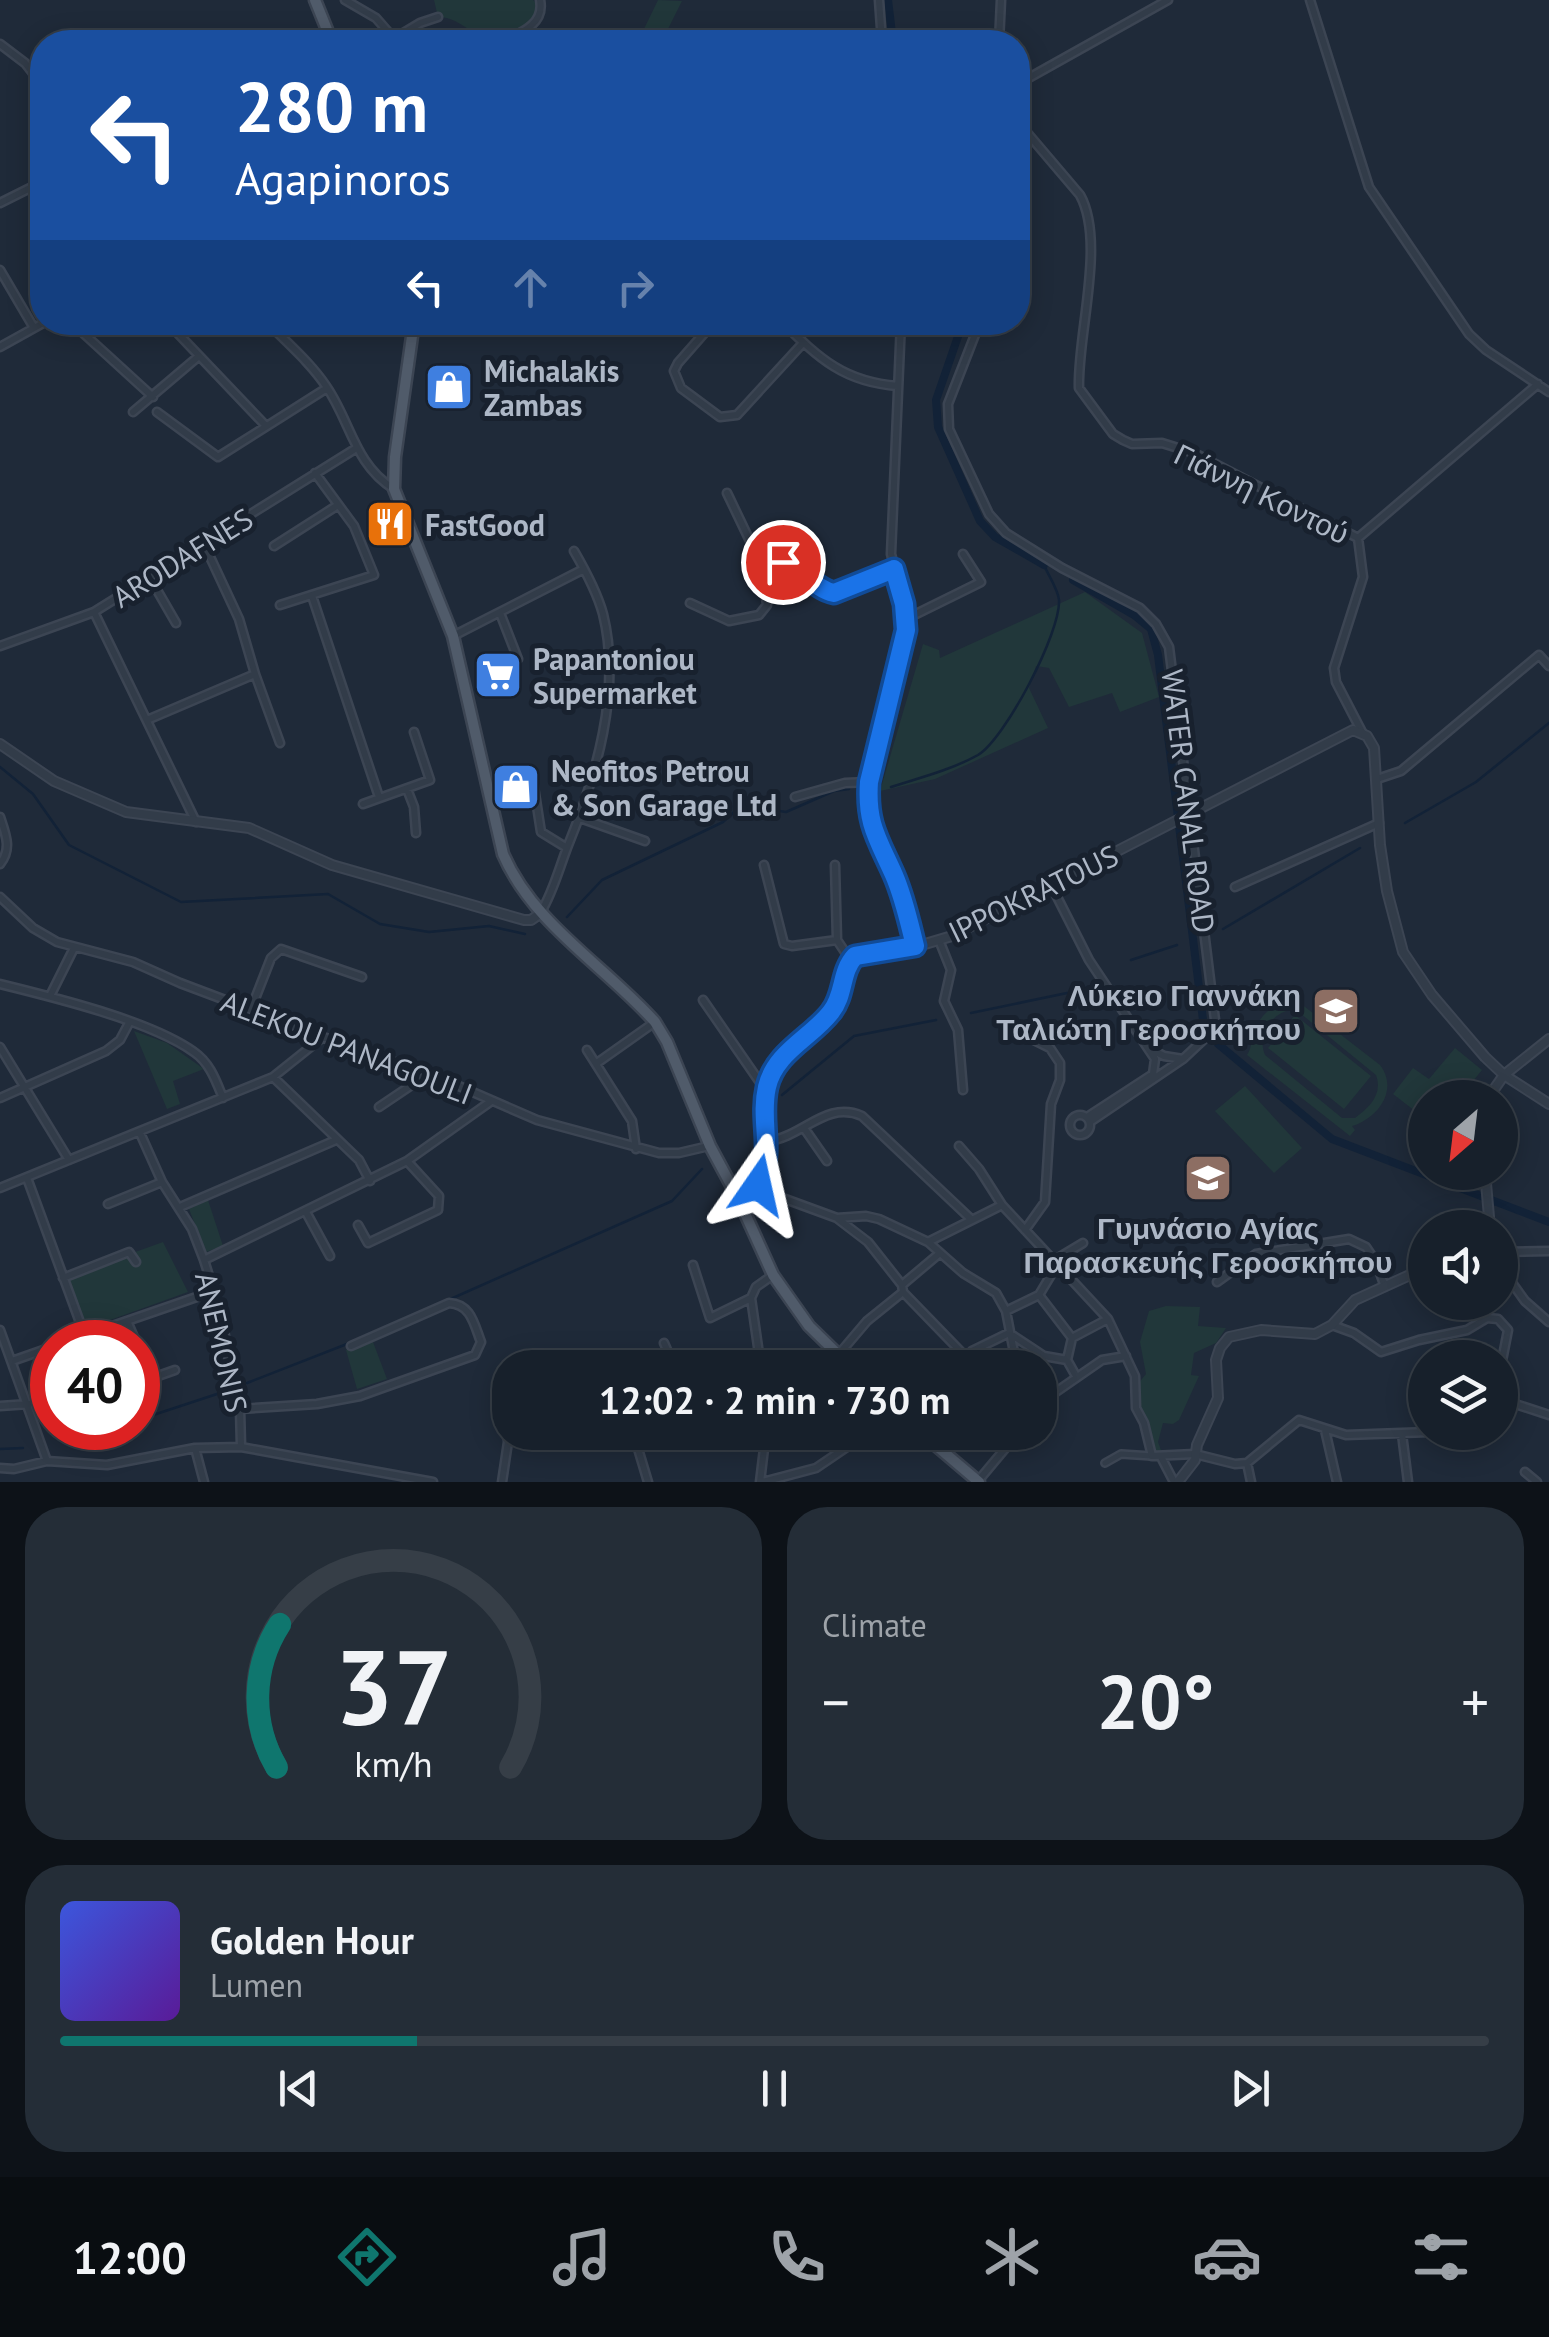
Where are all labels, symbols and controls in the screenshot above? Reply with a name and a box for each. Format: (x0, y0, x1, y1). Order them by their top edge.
text: 280 m (235, 61, 428, 151)
icon: left (70, 70, 200, 200)
text: Agapinoros (235, 149, 451, 207)
icon: left (398, 260, 453, 315)
icon: ahead (503, 260, 558, 315)
icon: right (608, 260, 663, 315)
place label: Michalakis Zambas (484, 351, 619, 424)
shop icon: Michalakis Zambas (423, 361, 475, 413)
street label: Γιάννη Κοντού (1168, 434, 1356, 552)
street label: ARODAFNES (104, 498, 260, 616)
restaurant icon: FastGood (364, 498, 416, 550)
place label: FastGood (425, 505, 545, 544)
pin (741, 520, 826, 605)
icon: arrive (756, 535, 811, 590)
place label: Papantoniou Supermarket (533, 639, 697, 712)
supermarket icon: Papantoniou Supermarket (472, 649, 524, 701)
street label: WATER CANAL ROAD (1153, 667, 1225, 935)
place label: Neofitos Petrou & Son Garage Ltd (551, 751, 777, 824)
shop icon: Neofitos Petrou & Son Garage Ltd (490, 761, 542, 813)
street label: IPPOKRATOUS (942, 835, 1124, 951)
place label: Λύκειο Γιαννάκη Ταλιώτη Γεροσκήπου (996, 975, 1301, 1048)
street label: ALEKOU PANAGOULI (216, 981, 478, 1113)
school or university icon: Λύκειο Γιαννάκη Ταλιώτη Γεροσκήπου (1310, 985, 1362, 1037)
north arrow (1408, 1080, 1518, 1190)
map controls (1408, 1080, 1518, 1450)
position arrow (706, 1133, 810, 1237)
school or university icon: Γυμνάσιο Αγίας Παρασκευής Γεροσκήπου (1182, 1152, 1234, 1204)
place label: Γυμνάσιο Αγίας Παρασκευής Γεροσκήπου (1024, 1208, 1392, 1281)
button: sound (1408, 1210, 1518, 1320)
street label: ANEMONIS (187, 1268, 257, 1416)
speed limit sign: 40 (30, 1320, 160, 1450)
button: layers (1408, 1340, 1518, 1450)
text: 12:02 · 2 min · 730 m (599, 1375, 950, 1424)
text: Climate (822, 1604, 927, 1646)
text: 37 (335, 1619, 452, 1754)
text: 20° (1097, 1653, 1214, 1750)
text: − (822, 1666, 850, 1737)
text: + (1461, 1666, 1489, 1737)
text: km/h (354, 1741, 433, 1787)
text: Golden Hour (210, 1915, 414, 1964)
text: Lumen (210, 1964, 303, 2006)
icon: previous (271, 2061, 326, 2116)
icon: pause (747, 2061, 802, 2116)
icon: next (1223, 2061, 1278, 2116)
icon: directions (332, 2222, 402, 2292)
icon: music (547, 2222, 617, 2292)
icon: phone (762, 2222, 832, 2292)
icon: climate (977, 2222, 1047, 2292)
icon: car (1192, 2222, 1262, 2292)
icon: filters (1406, 2222, 1476, 2292)
text: 12:00 (72, 2228, 187, 2286)

